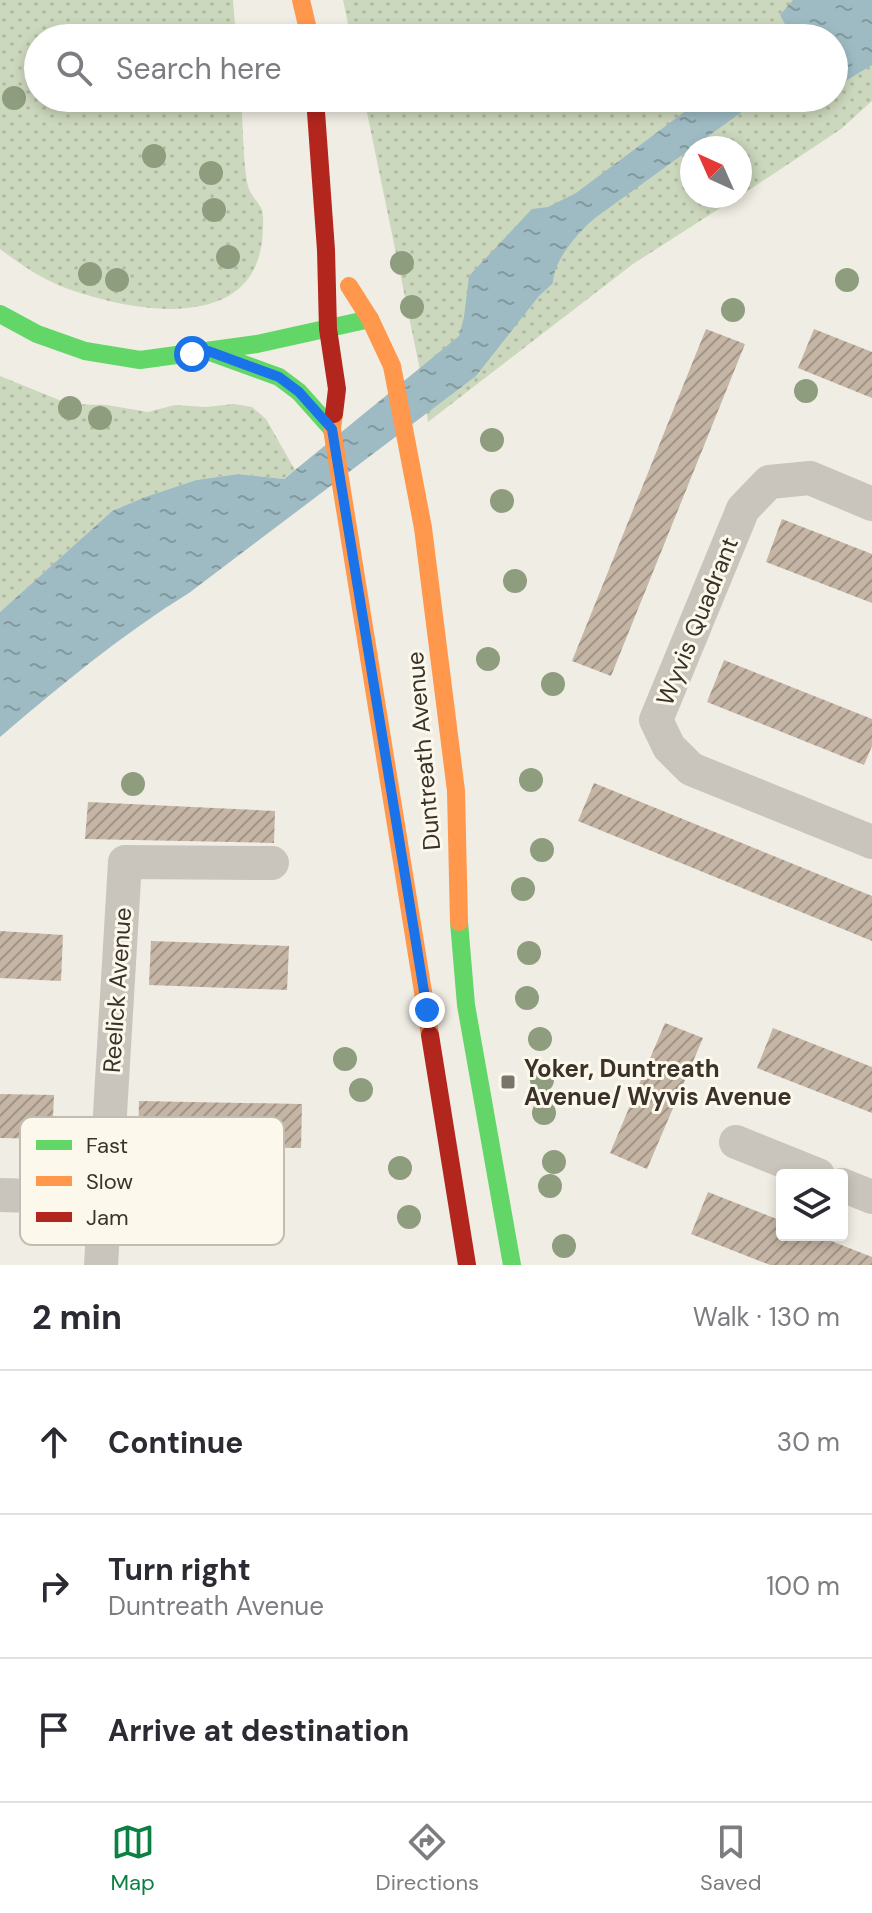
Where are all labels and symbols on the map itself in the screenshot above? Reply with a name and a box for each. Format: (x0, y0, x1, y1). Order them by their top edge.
north arrow (680, 136, 752, 208)
route start (174, 336, 210, 372)
street label: Wyvis Quadrant (649, 532, 745, 710)
street label: Duntreath Avenue (399, 650, 447, 852)
street label: Reelick Avenue (96, 906, 138, 1074)
route end (409, 992, 445, 1028)
place label: Yoker, Duntreath Avenue/ Wyvis Avenue (524, 1053, 792, 1112)
marker: Yoker, Duntreath Avenue/ Wyvis Avenue (499, 1073, 517, 1091)
legend (20, 1117, 284, 1245)
text: Fast (86, 1131, 128, 1160)
text: Slow (86, 1167, 133, 1196)
text: Jam (86, 1203, 129, 1232)

